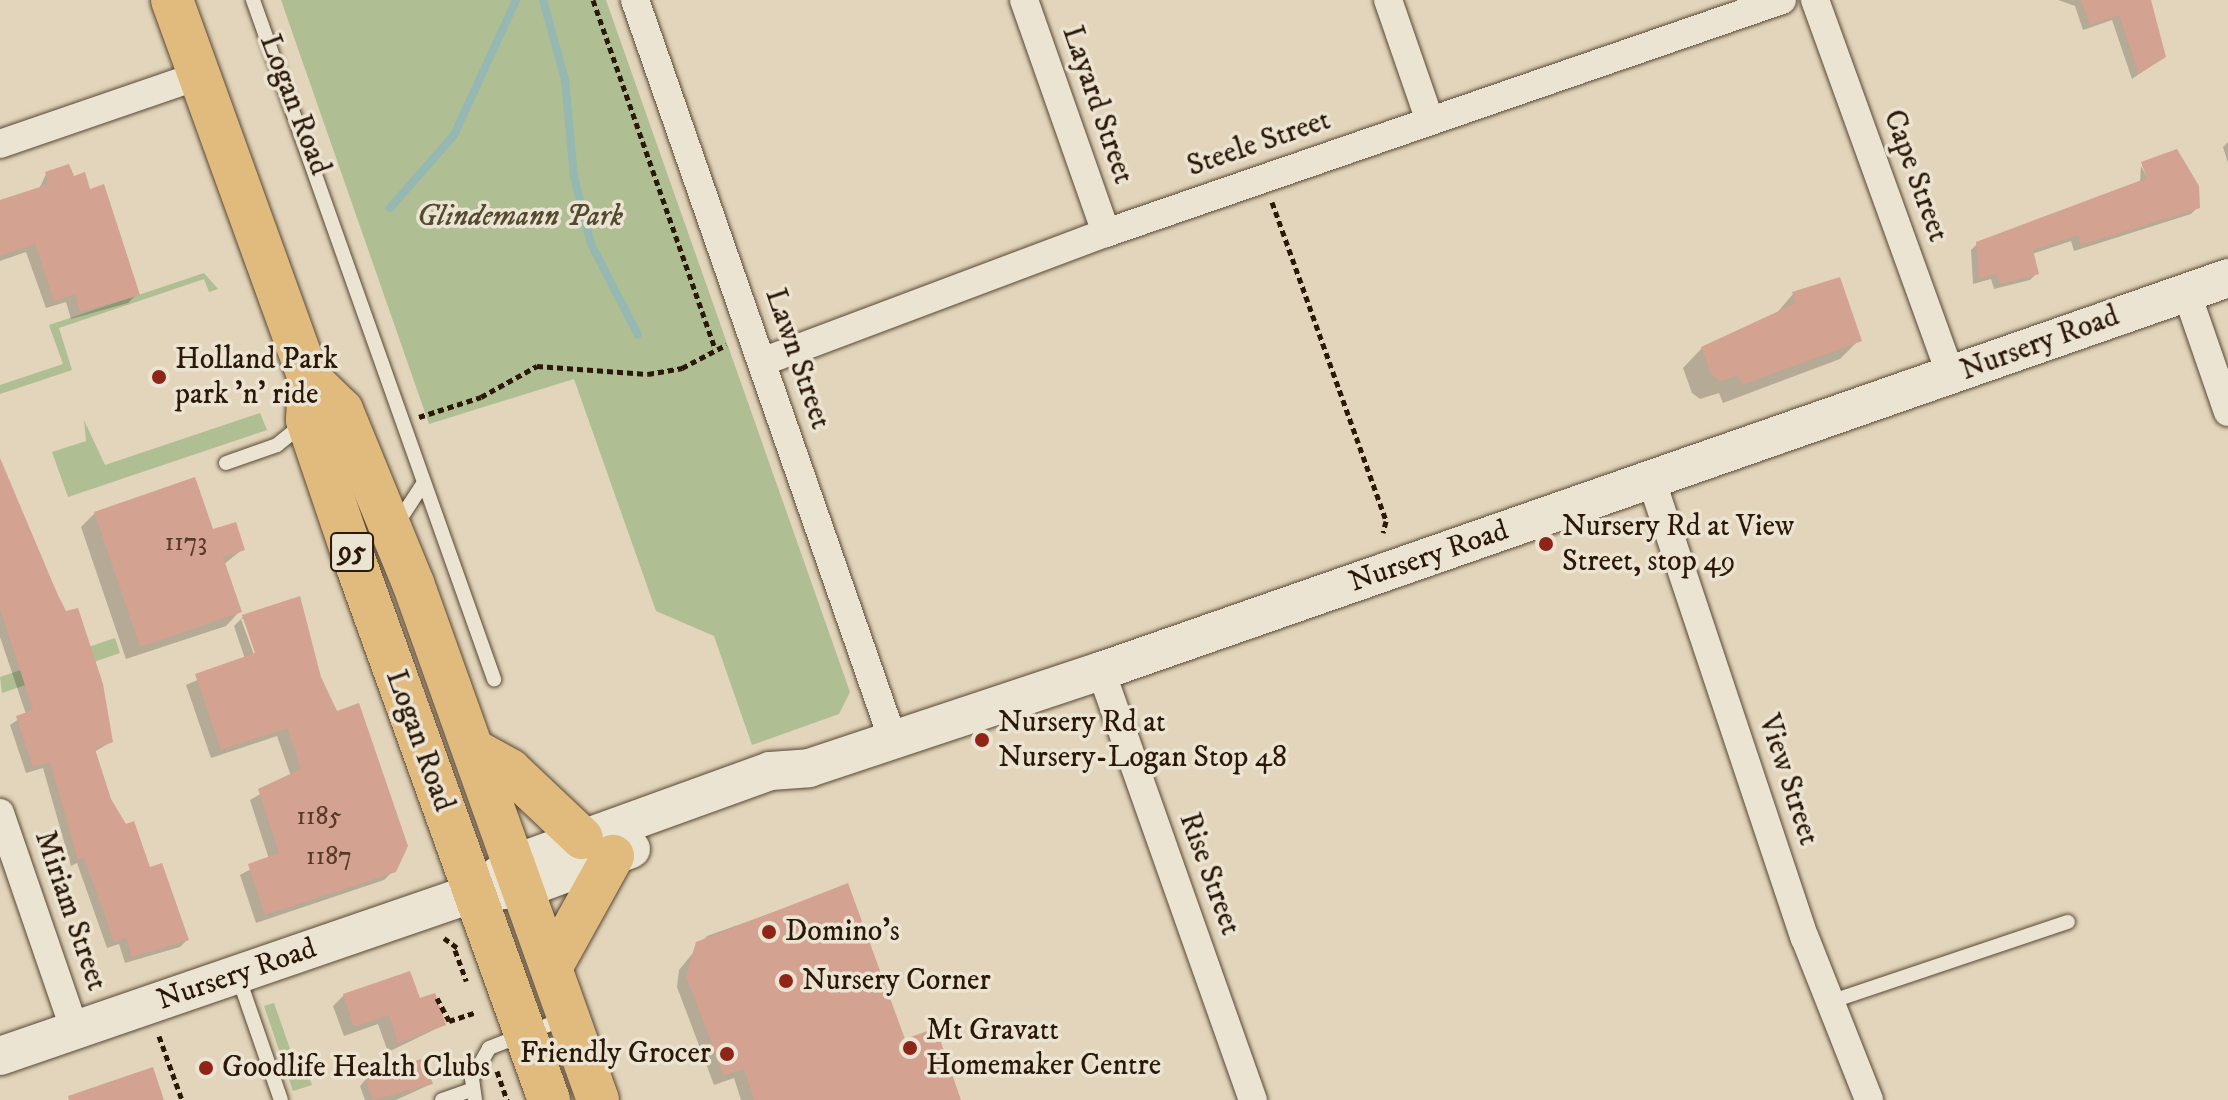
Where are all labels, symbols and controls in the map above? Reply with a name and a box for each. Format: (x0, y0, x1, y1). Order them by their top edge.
street label: Layard Street (1053, 21, 1141, 189)
street label: Logan Road (251, 30, 337, 180)
street label: Steele Street (1183, 103, 1335, 185)
street label: Cape Street (1875, 105, 1955, 247)
park label: Glindemann Park (417, 199, 623, 235)
street label: Lawn Street (756, 284, 838, 434)
street label: Nursery Road (1956, 299, 2124, 389)
place label: Holland Park park 'n' ride (175, 342, 338, 412)
marker: Holland Park park 'n' ride (150, 368, 168, 386)
place label: Nursery Rd at View Street, stop 49 (1562, 509, 1794, 580)
street label: Nursery Road (1345, 513, 1513, 601)
house number: 1173 (165, 527, 207, 559)
road number: 95 (330, 528, 374, 576)
marker: Nursery Rd at View Street, stop 49 (1537, 535, 1555, 553)
street label: Logan Road (377, 665, 461, 817)
place label: Nursery Rd at Nursery-Logan Stop 48 (998, 705, 1287, 776)
street label: View Street (1750, 710, 1826, 850)
marker: Nursery Rd at Nursery-Logan Stop 48 (973, 731, 991, 749)
house number: 1185 (296, 801, 342, 833)
street label: Rise Street (1170, 808, 1248, 940)
street label: Miriam Street (26, 826, 114, 996)
house number: 1187 (306, 841, 352, 873)
place label: Domino's (785, 914, 900, 950)
marker: Domino's (760, 923, 778, 941)
street label: Nursery Road (153, 931, 321, 1019)
place label: Nursery Corner (802, 963, 991, 999)
marker: Nursery Corner (777, 972, 795, 990)
place label: Mt Gravatt Homemaker Centre (926, 1013, 1161, 1084)
place label: Friendly Grocer (520, 1036, 711, 1072)
marker: Mt Gravatt Homemaker Centre (901, 1039, 919, 1057)
marker: Friendly Grocer (718, 1045, 736, 1063)
place label: Goodlife Health Clubs (222, 1050, 490, 1086)
marker: Goodlife Health Clubs (197, 1059, 215, 1077)

